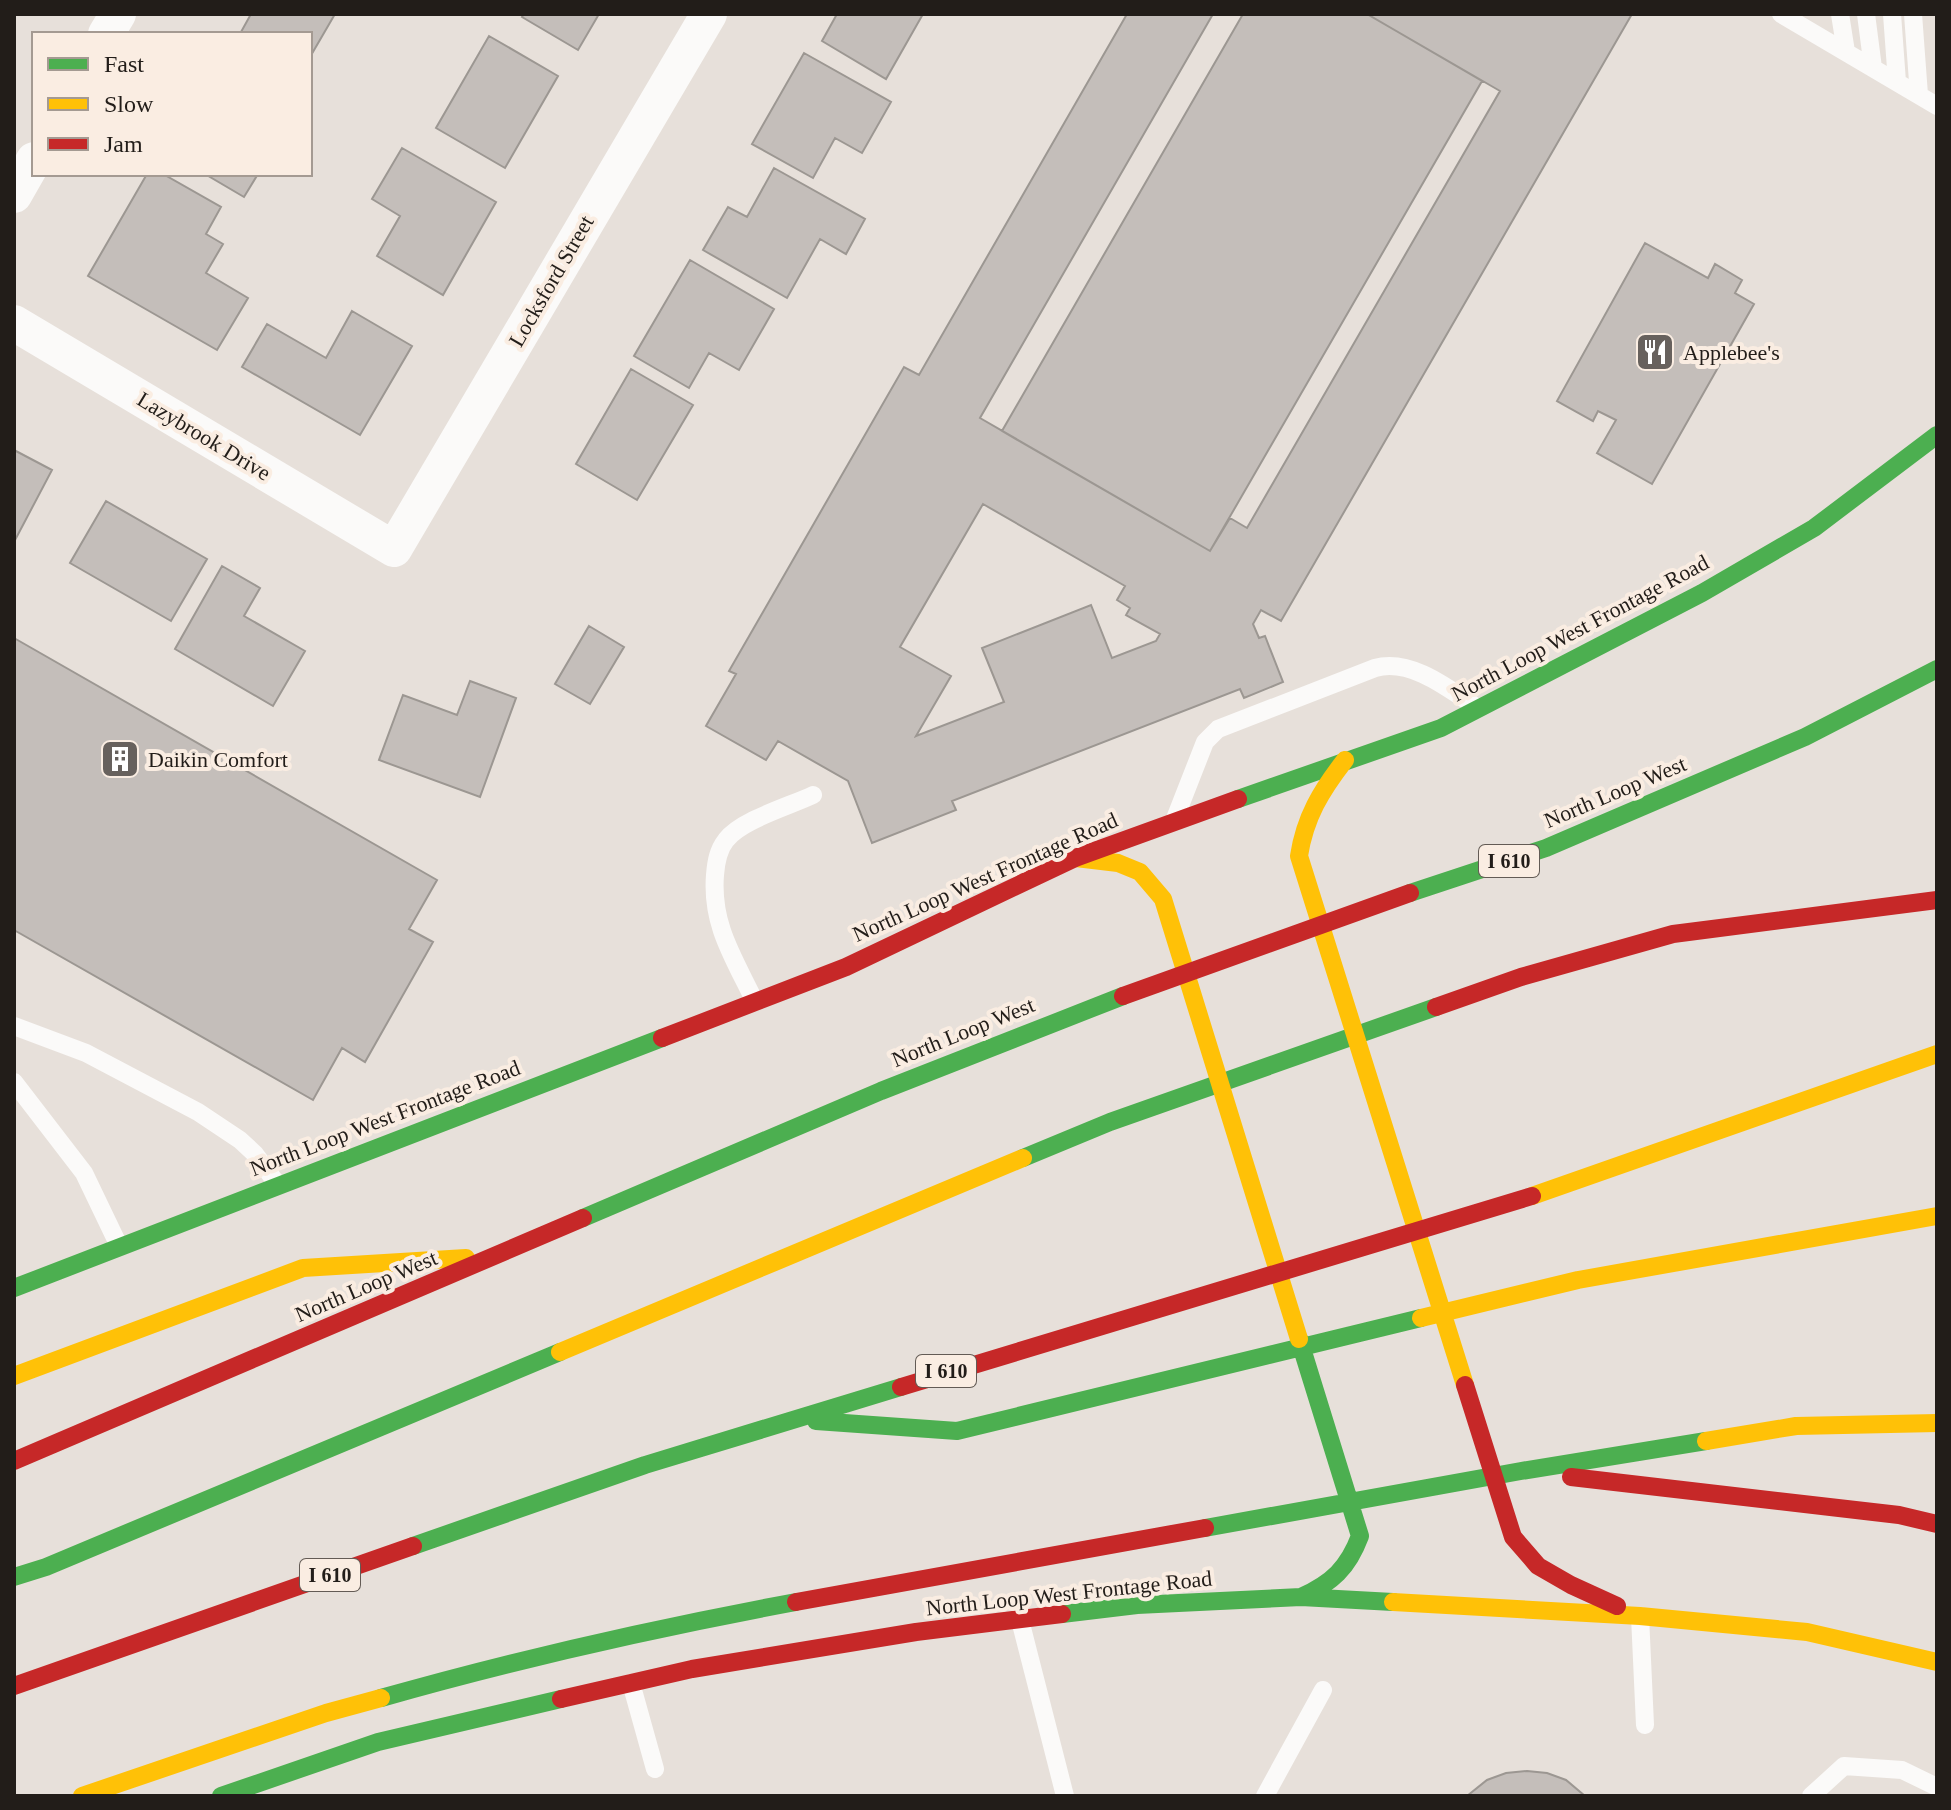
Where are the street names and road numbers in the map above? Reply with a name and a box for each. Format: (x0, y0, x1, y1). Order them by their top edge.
street label: Locksford Street (503, 211, 599, 351)
street label: Lazybrook Drive (133, 386, 275, 486)
street label: North Loop West Frontage Road (1447, 549, 1713, 707)
street label: North Loop West (1540, 751, 1690, 833)
street label: North Loop West Frontage Road (849, 807, 1121, 947)
road number: I 610 (1479, 845, 1539, 877)
street label: North Loop West (888, 992, 1038, 1072)
street label: North Loop West Frontage Road (246, 1055, 524, 1181)
street label: North Loop West (291, 1245, 441, 1327)
road number: I 610 (916, 1355, 976, 1387)
road number: I 610 (300, 1559, 360, 1591)
street label: North Loop West Frontage Road (925, 1566, 1213, 1620)

